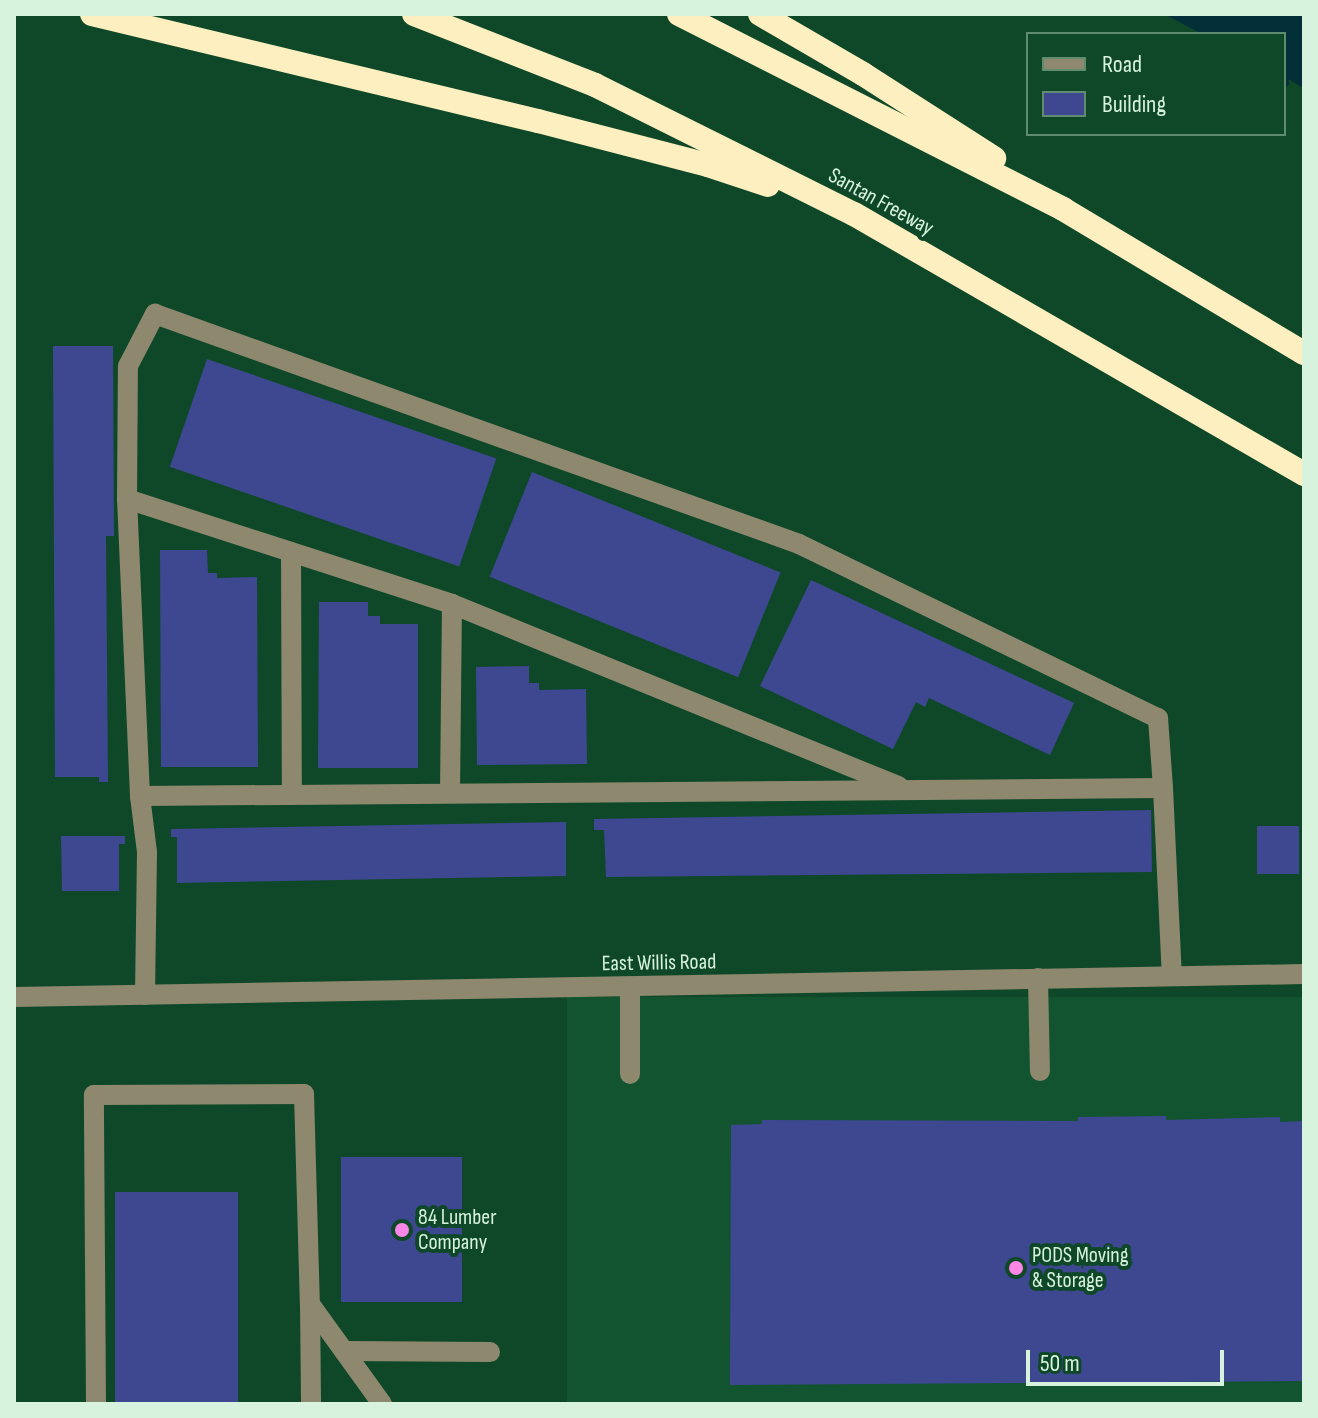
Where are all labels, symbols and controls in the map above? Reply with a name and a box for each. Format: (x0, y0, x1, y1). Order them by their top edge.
legend (1026, 32, 1286, 136)
text: Road (1102, 50, 1142, 79)
text: Building (1102, 90, 1166, 119)
street label: Santan Freeway (824, 162, 938, 242)
street label: East Willis Road (602, 949, 716, 977)
place label: 84 Lumber Company (418, 1204, 497, 1256)
marker: 84 Lumber Company (393, 1221, 411, 1239)
place label: PODS Moving & Storage (1032, 1242, 1129, 1294)
marker: PODS Moving & Storage (1007, 1259, 1025, 1277)
scale bar (1030, 1334, 1228, 1384)
text: 50 m (1040, 1349, 1080, 1378)

